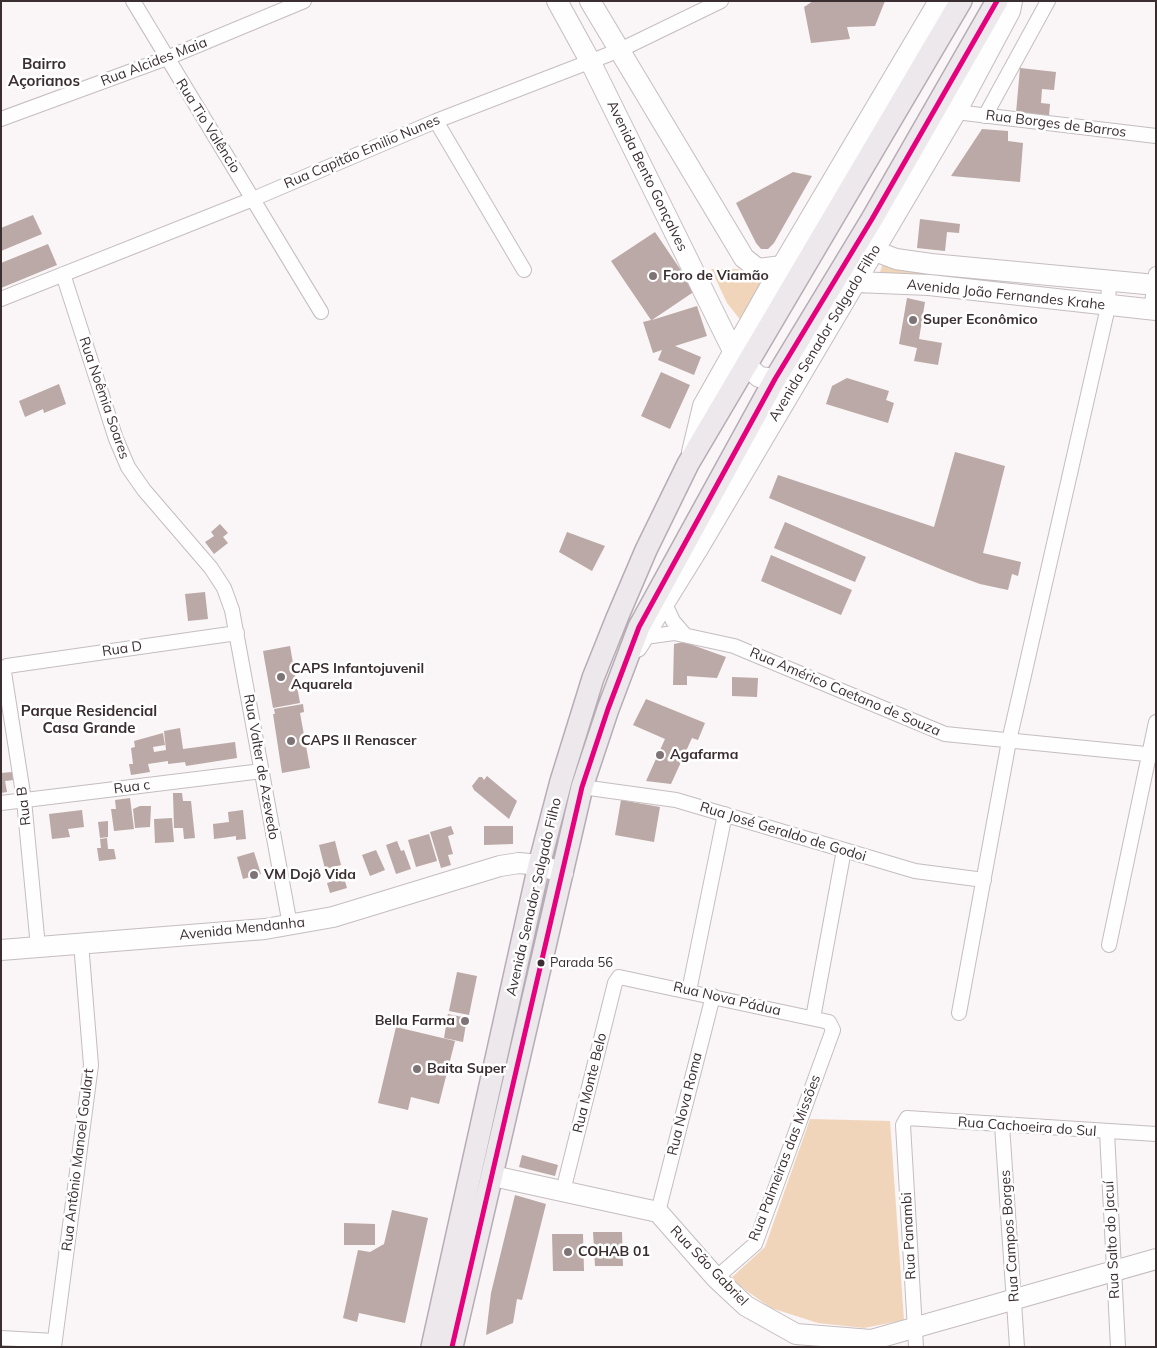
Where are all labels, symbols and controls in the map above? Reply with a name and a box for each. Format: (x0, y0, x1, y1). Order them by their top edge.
street label: Rua Alcides Maia (98, 34, 210, 90)
district label: Bairro Açorianos (8, 55, 80, 90)
street label: Rua Tio Valêncio (172, 76, 244, 176)
street label: Avenida Bento Gonçalves (603, 98, 691, 254)
street label: Rua Borges de Barros (985, 107, 1127, 141)
street label: Rua Capitão Emilio Nunes (282, 112, 442, 192)
street label: Avenida Senador Salgado Filho (766, 242, 884, 424)
place label: Foro de Viamão (663, 268, 769, 284)
marker: Foro de Viamão (647, 270, 659, 282)
street label: Avenida João Fernandes Krahe (906, 276, 1106, 314)
place label: Super Econômico (923, 312, 1038, 328)
marker: Super Econômico (907, 314, 919, 326)
street label: Rua Noêmia Soares (75, 335, 133, 461)
street label: Rua D (101, 638, 143, 660)
street label: Rua Américo Caetano de Souza (747, 644, 943, 740)
place label: CAPS Infantojuvenil Aquarela (291, 661, 424, 694)
marker: CAPS Infantojuvenil Aquarela (275, 671, 287, 683)
street label: Rua Valter de Azevedo (240, 693, 282, 841)
district label: Parque Residencial Casa Grande (21, 702, 157, 737)
place label: CAPS II Renascer (301, 733, 416, 749)
marker: CAPS II Renascer (285, 735, 297, 747)
place label: Agafarma (670, 747, 738, 763)
marker: Agafarma (654, 749, 666, 761)
street label: Rua c (113, 776, 151, 798)
street label: Rua B (13, 785, 35, 827)
street label: Avenida Senador Salgado Filho (503, 796, 565, 998)
street label: Rua José Geraldo de Godoi (698, 799, 868, 865)
place label: VM Dojô Vida (264, 867, 356, 883)
marker: VM Dojô Vida (248, 869, 260, 881)
street label: Avenida Mendanha (178, 914, 306, 944)
place label: Parada 56 (550, 955, 613, 971)
marker: Parada 56 (536, 958, 546, 968)
street label: Rua Nova Pádua (672, 978, 782, 1020)
place label: Bella Farma (375, 1013, 455, 1029)
marker: Bella Farma (459, 1015, 471, 1027)
street label: Rua Monte Belo (569, 1031, 611, 1135)
street label: Rua Nova Roma (664, 1051, 706, 1157)
place label: Baita Super (427, 1061, 506, 1077)
marker: Baita Super (411, 1063, 423, 1075)
street label: Rua Antônio Manoel Goulart (58, 1068, 98, 1252)
street label: Rua Palmeiras das Missões (745, 1072, 825, 1244)
street label: Rua Cachoeira do Sul (957, 1114, 1097, 1140)
street label: Rua Campos Borges (997, 1169, 1023, 1303)
street label: Rua Salto do Jacuí (1101, 1181, 1123, 1299)
street label: Rua Panambi (898, 1192, 920, 1280)
street label: Rua São Gabriel (666, 1222, 752, 1310)
place label: COHAB 01 (578, 1244, 650, 1260)
marker: COHAB 01 (562, 1246, 574, 1258)

